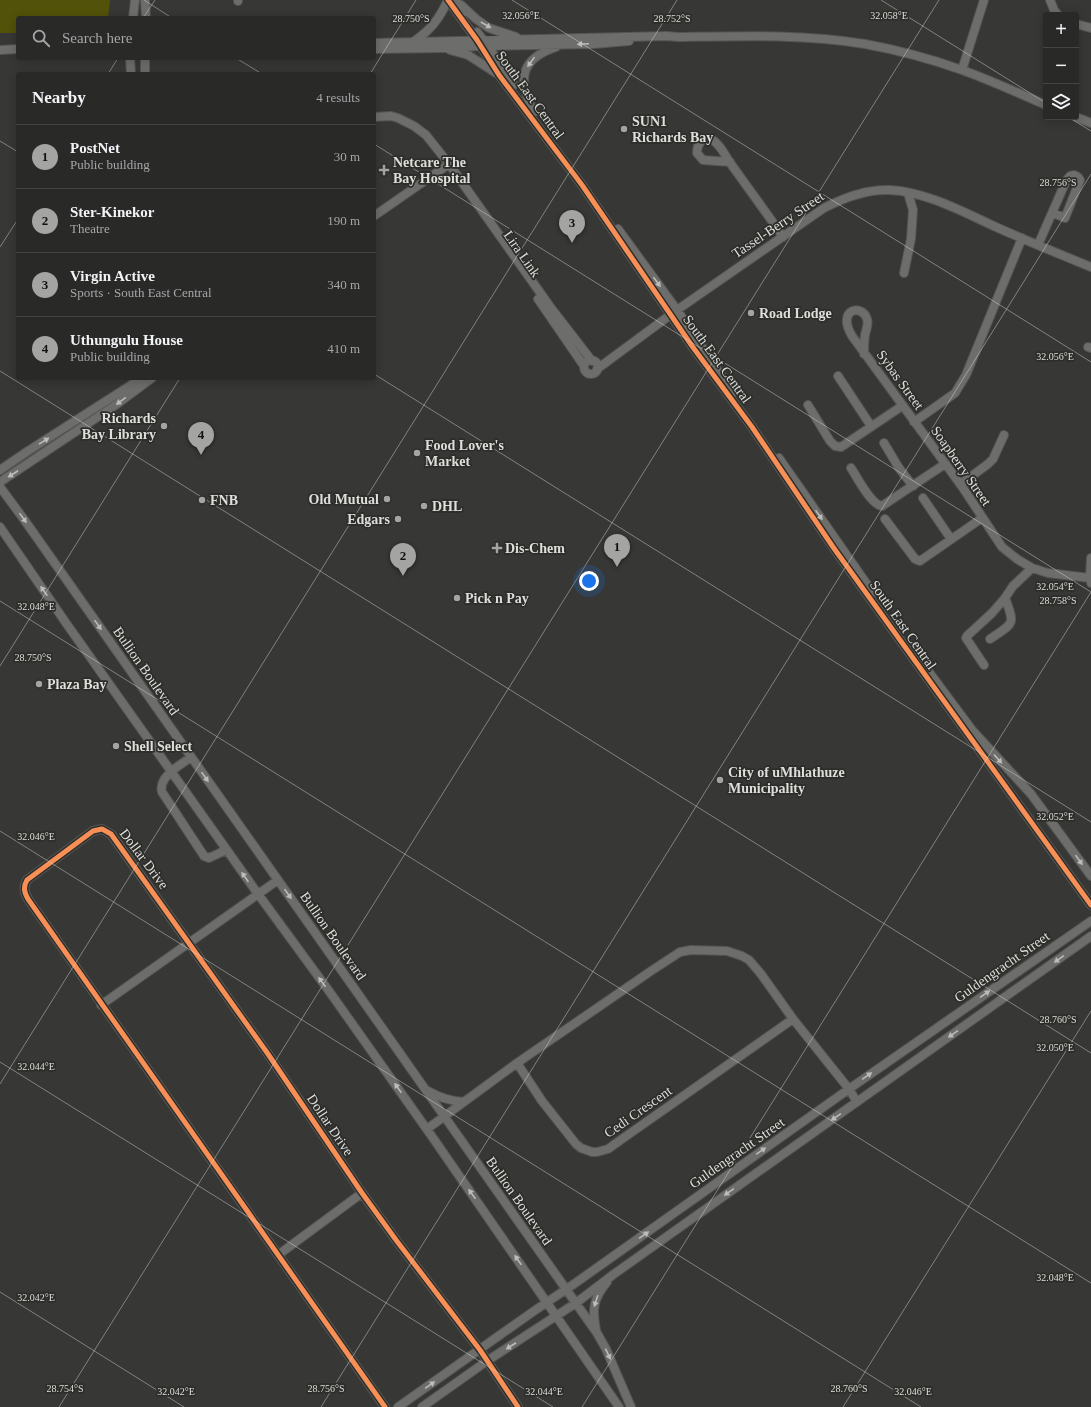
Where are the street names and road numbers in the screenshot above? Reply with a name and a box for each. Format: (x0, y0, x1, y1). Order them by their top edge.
street label: South East Central (493, 48, 567, 142)
street label: Tassel-Berry Street (729, 189, 827, 261)
street label: Lira Link (501, 228, 543, 280)
street label: South East Central (680, 312, 754, 406)
street label: Sybas Street (873, 347, 927, 413)
street label: Soapberry Street (928, 423, 994, 509)
street label: South East Central (867, 578, 939, 672)
street label: Bullion Boulevard (110, 624, 182, 718)
street label: Dollar Drive (117, 826, 171, 892)
street label: Bullion Boulevard (297, 889, 369, 983)
street label: Guldengracht Street (952, 929, 1052, 1005)
street label: Cedi Crescent (601, 1083, 675, 1141)
street label: Dollar Drive (304, 1091, 356, 1159)
street label: Guldengracht Street (687, 1115, 787, 1191)
street label: Bullion Boulevard (483, 1154, 555, 1248)

